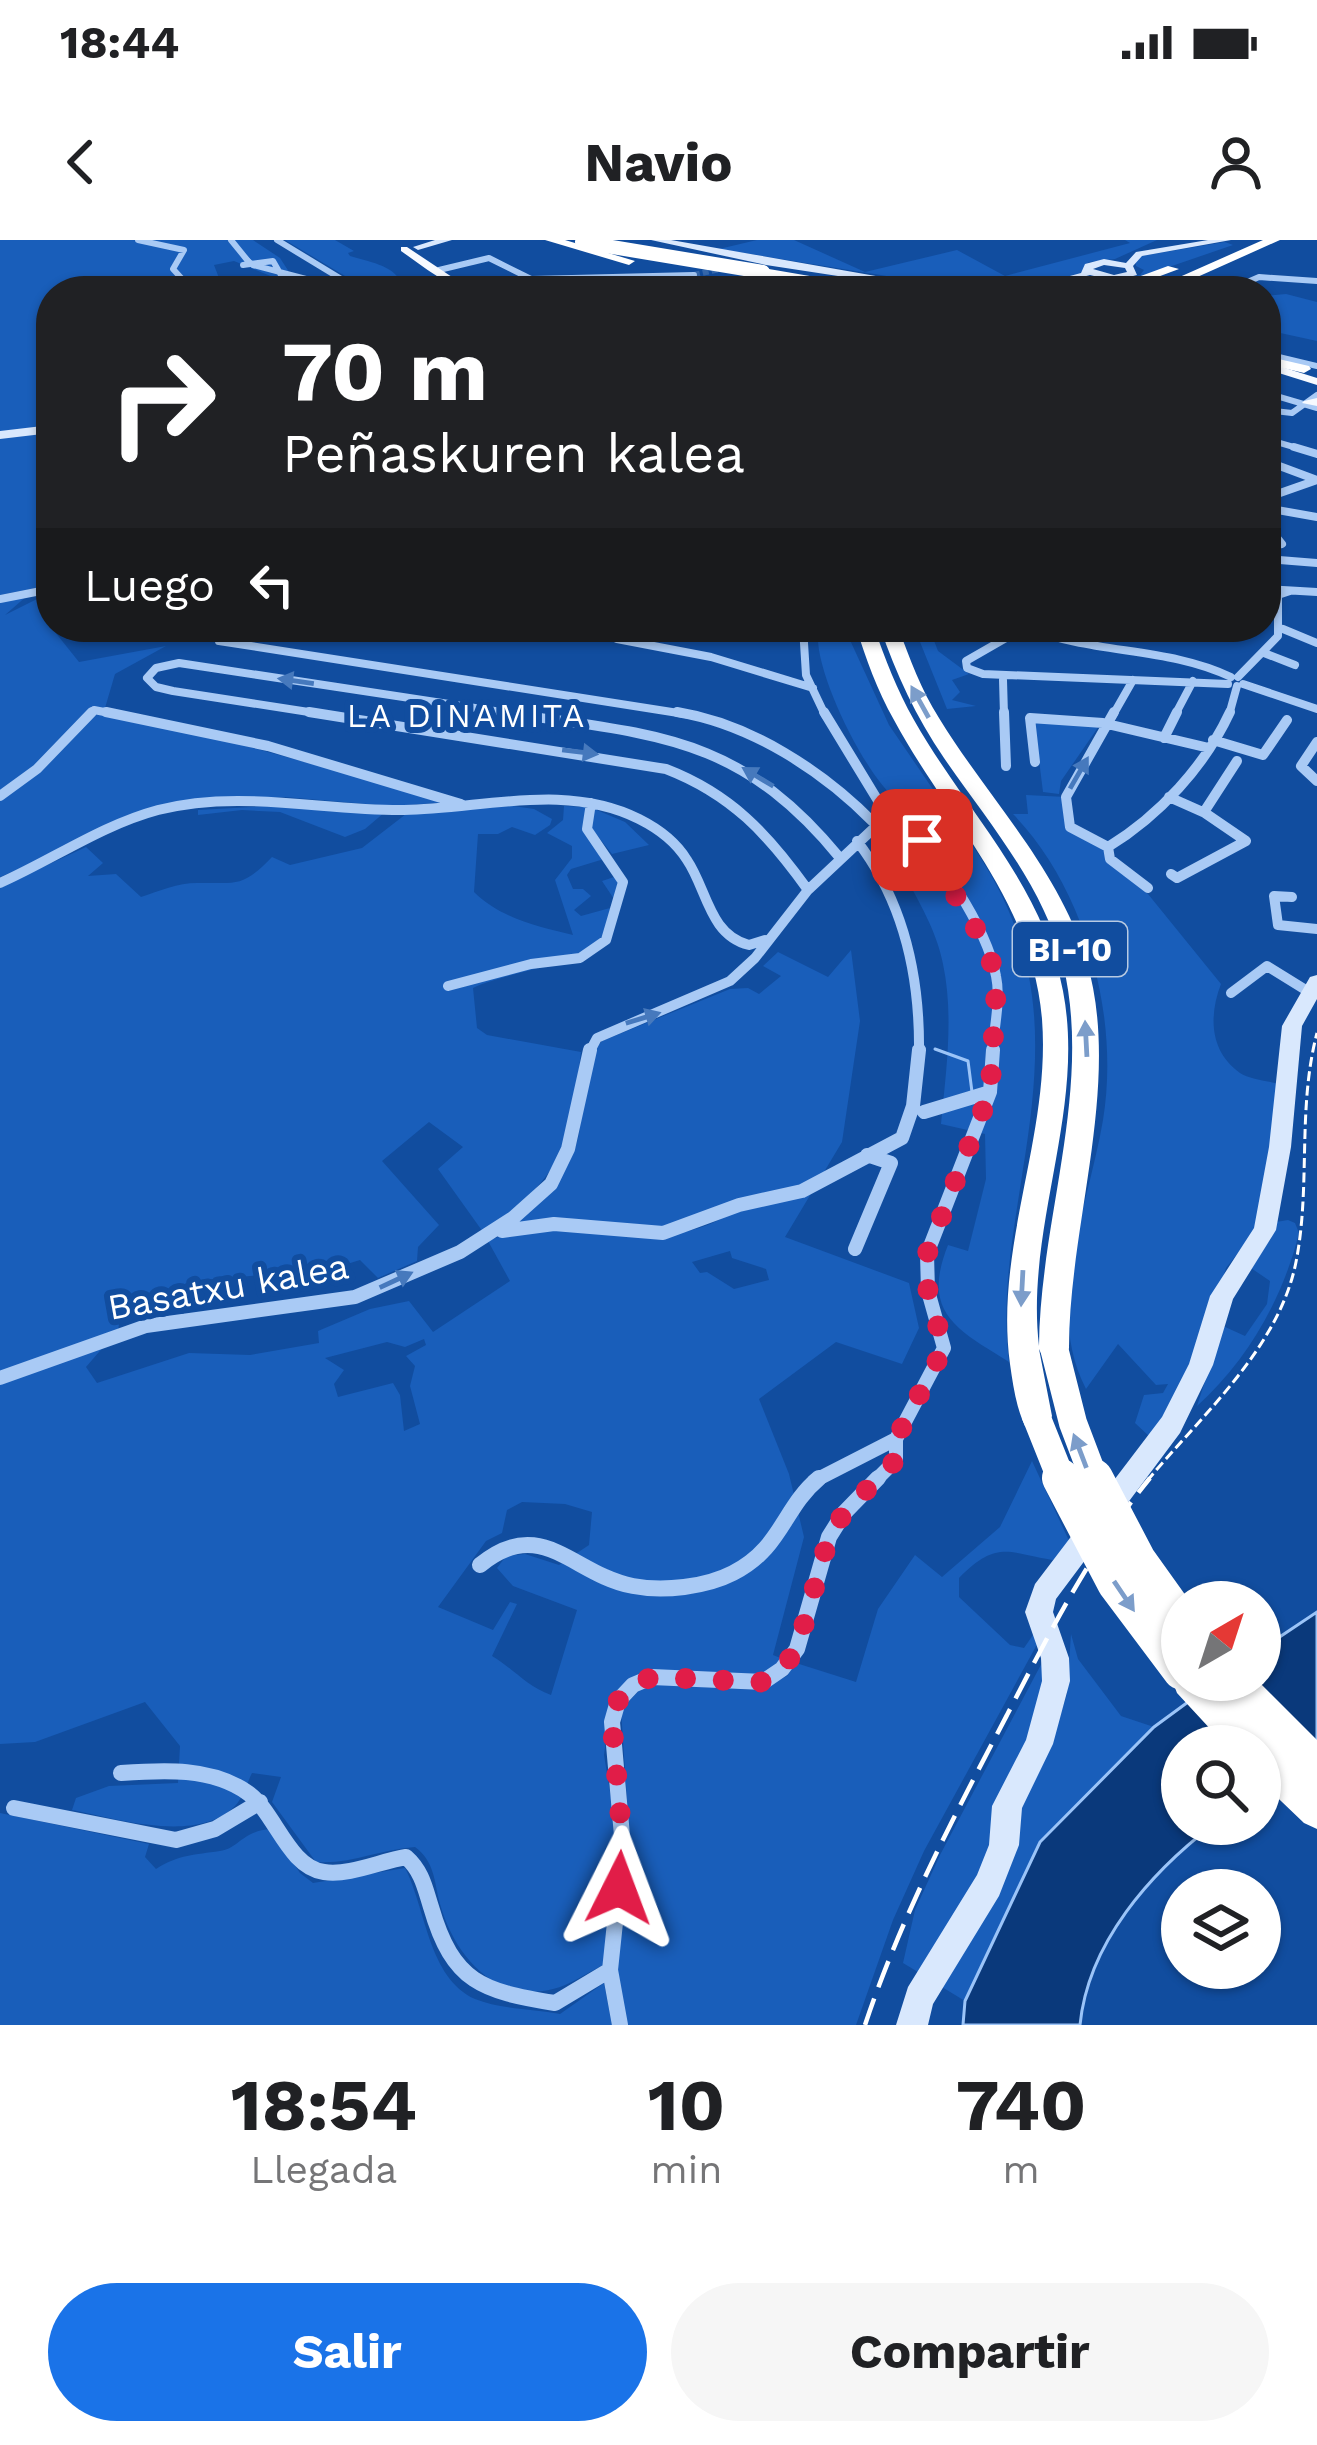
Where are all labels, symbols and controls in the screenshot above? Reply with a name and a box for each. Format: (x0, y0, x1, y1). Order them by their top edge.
text: 18:44 (60, 16, 179, 69)
icon: back (48, 129, 114, 195)
icon: person (1203, 129, 1269, 195)
text: Navio (584, 131, 733, 194)
text: 70 m (282, 322, 488, 420)
icon: right (84, 324, 240, 480)
text: Peñaskuren kalea (282, 422, 745, 485)
icon: left (239, 552, 305, 618)
text: Luego (84, 559, 215, 612)
one-way arrow (277, 671, 315, 690)
one-way arrow (910, 686, 931, 719)
district label: LA DINAMITA (347, 696, 587, 735)
one-way arrow (561, 743, 599, 762)
one-way arrow (1068, 756, 1089, 790)
one-way arrow (741, 767, 775, 788)
pin (871, 789, 973, 891)
icon: arrive (889, 807, 955, 873)
road number: BI-10 (1013, 922, 1127, 976)
one-way arrow (625, 1008, 662, 1026)
one-way arrow (1076, 1019, 1095, 1057)
street label: Basatxu kalea (104, 1245, 352, 1329)
one-way arrow (379, 1269, 414, 1289)
one-way arrow (1012, 1270, 1031, 1308)
one-way arrow (1070, 1432, 1089, 1468)
one-way arrow (1112, 1580, 1135, 1612)
north arrow (1161, 1581, 1281, 1701)
map controls (1161, 1581, 1281, 1989)
button: search (1161, 1725, 1281, 1845)
position arrow (556, 1825, 682, 1951)
button: layers (1161, 1869, 1281, 1989)
text: 18:54 (231, 2063, 417, 2147)
text: 10 (648, 2063, 725, 2147)
text: 740 (956, 2063, 1086, 2147)
text: Llegada (250, 2147, 397, 2192)
text: min (651, 2147, 722, 2192)
text: m (1002, 2147, 1040, 2192)
button: Salir (48, 2283, 647, 2421)
button: Compartir (671, 2283, 1269, 2421)

